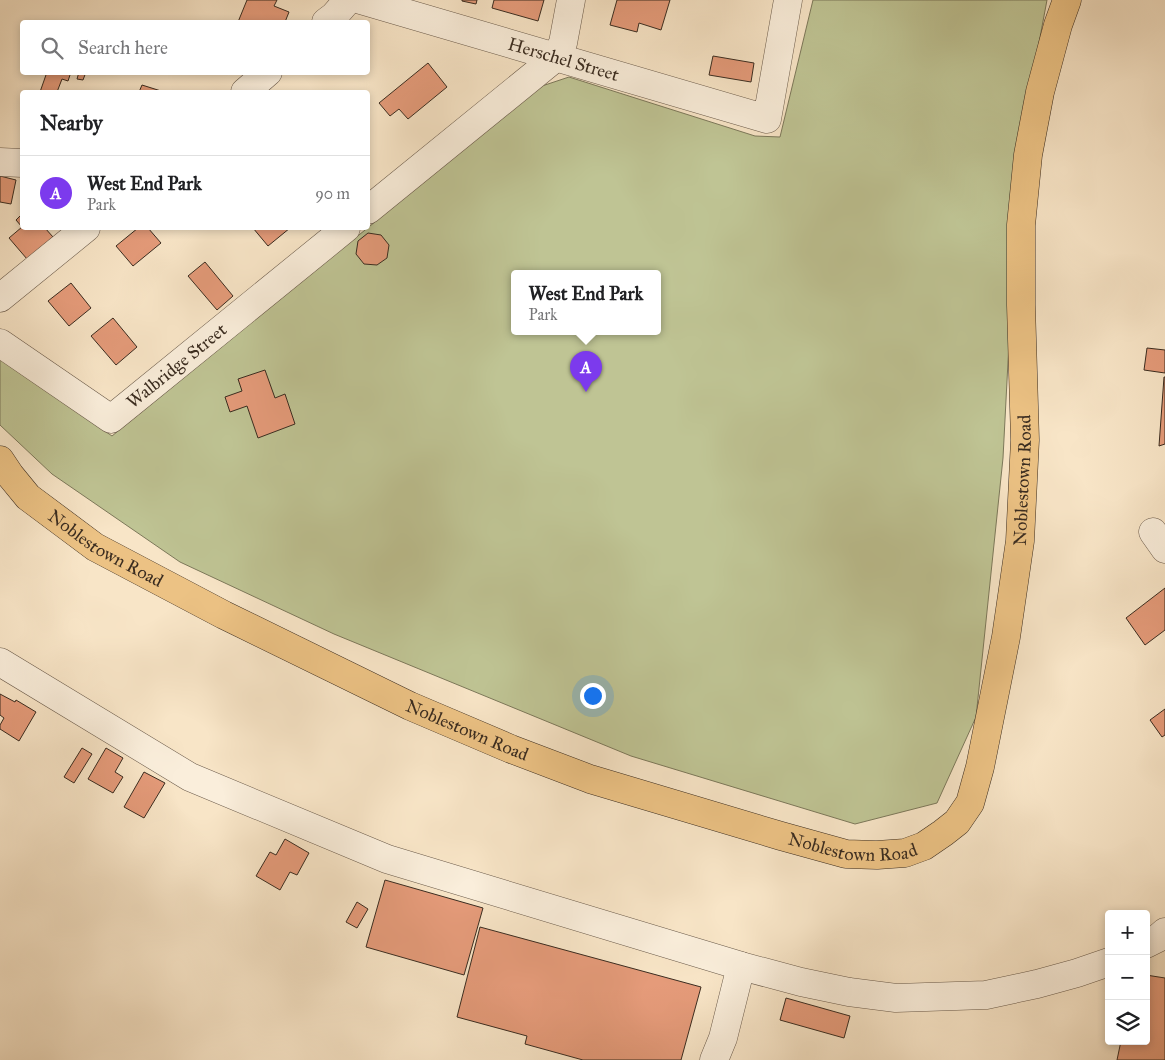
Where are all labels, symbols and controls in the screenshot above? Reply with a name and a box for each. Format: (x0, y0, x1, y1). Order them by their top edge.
search box (20, 20, 370, 75)
street label: Herschel Street (505, 33, 622, 86)
icon: search (38, 34, 66, 62)
text: Search here (78, 36, 168, 59)
text: Nearby (40, 110, 103, 136)
text: West End Park (87, 172, 202, 195)
text: A (51, 184, 61, 203)
text: 90 m (315, 184, 350, 203)
text: Park (87, 195, 116, 214)
popup (511, 270, 661, 335)
text: West End Park (529, 282, 643, 305)
text: Park (529, 305, 558, 324)
street label: Walbridge Street (122, 318, 232, 413)
pin: A (570, 351, 602, 392)
street label: Noblestown Road (1009, 414, 1036, 546)
street label: Noblestown Road (44, 505, 167, 592)
your location (580, 683, 606, 709)
street label: Noblestown Road (402, 695, 532, 766)
street label: Noblestown Road (786, 828, 921, 866)
map controls (1105, 910, 1150, 1045)
button: + (1105, 910, 1150, 955)
button: − (1105, 955, 1150, 1000)
button: layers (1105, 1000, 1150, 1045)

